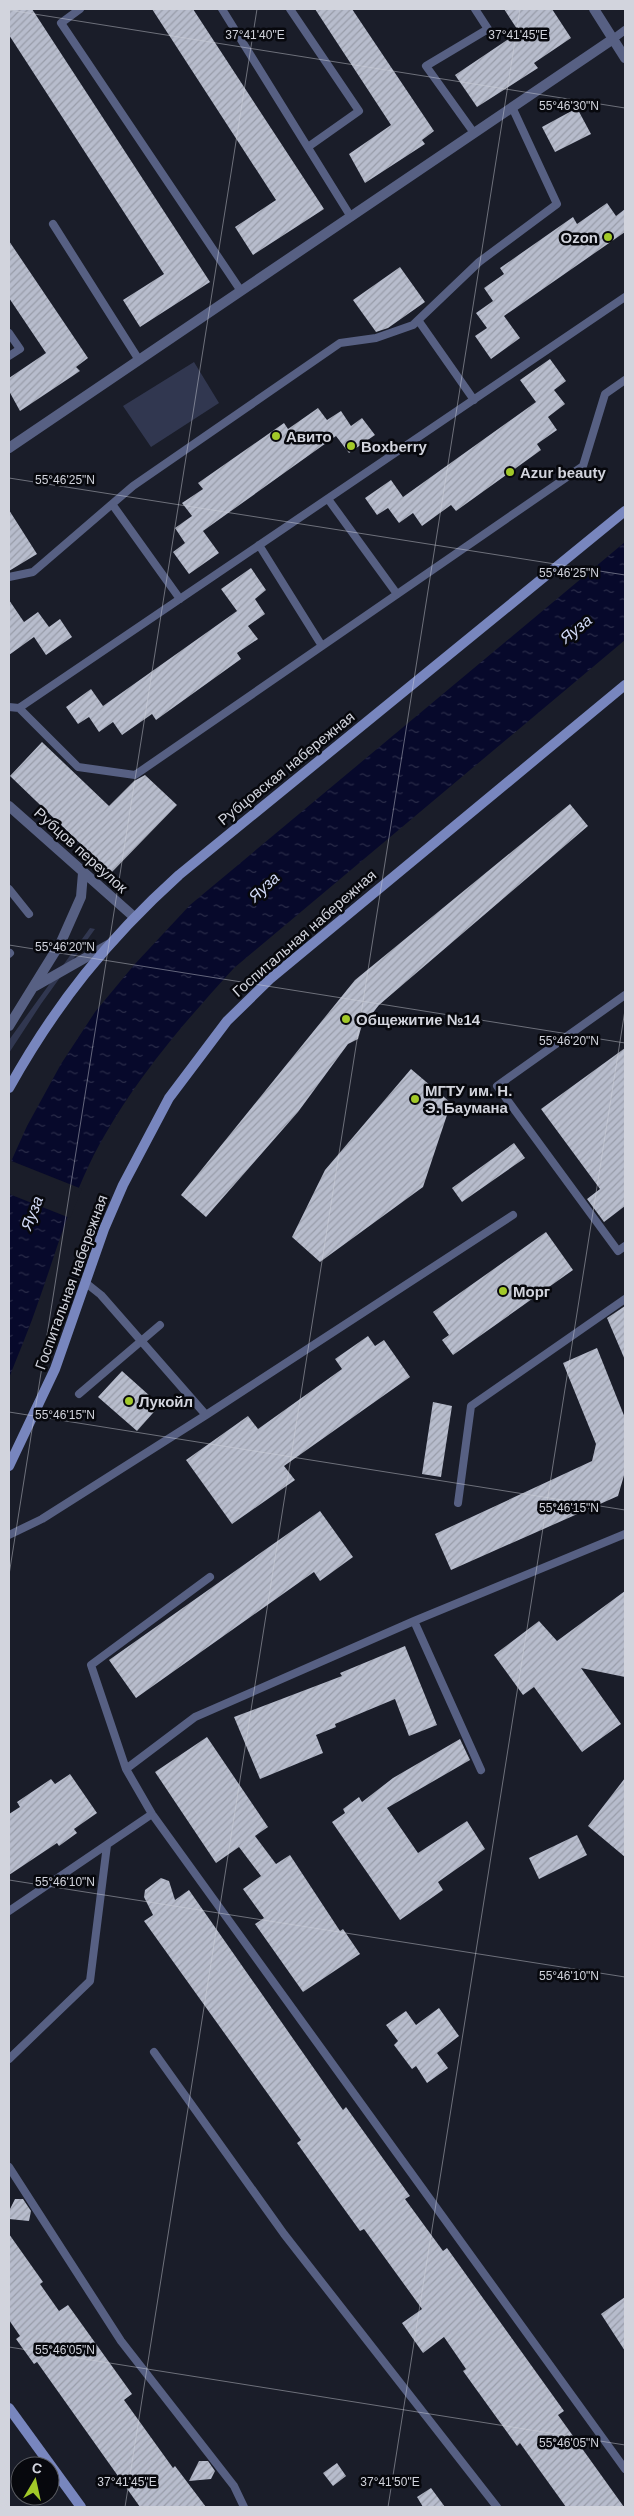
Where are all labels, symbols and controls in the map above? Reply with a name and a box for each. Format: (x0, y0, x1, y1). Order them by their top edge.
text: 37°41'40"E (225, 28, 285, 42)
text: 37°41'45"E (488, 28, 548, 42)
text: 55°46'30"N (539, 99, 599, 113)
place label: Ozon (561, 229, 598, 246)
marker: Ozon (602, 231, 614, 243)
place label: Авито (286, 428, 332, 445)
marker: Авито (270, 430, 282, 442)
place label: Boxberry (361, 438, 428, 455)
marker: Boxberry (345, 440, 357, 452)
place label: Azur beauty (520, 464, 607, 481)
marker: Azur beauty (504, 466, 516, 478)
text: 55°46'25"N (35, 473, 95, 487)
text: 55°46'25"N (539, 566, 599, 580)
water label: Яуза (556, 611, 595, 647)
street label: Рубцовская набережная (214, 708, 358, 828)
street label: Рубцов переулок (31, 804, 131, 896)
street label: Госпитальная набережная (229, 866, 379, 1000)
water label: Яуза (245, 869, 283, 906)
text: 55°46'20"N (35, 940, 95, 954)
place label: Общежитие №14 (356, 1011, 481, 1028)
marker: Общежитие №14 (340, 1013, 352, 1025)
text: 55°46'20"N (539, 1034, 599, 1048)
place label: МГТУ им. Н. Э. Баумана (425, 1082, 512, 1116)
marker: МГТУ им. Н. Э. Баумана (409, 1093, 421, 1105)
street label: Госпитальная набережная (31, 1192, 111, 1372)
water label: Яуза (17, 1193, 46, 1233)
place label: Морг (513, 1283, 550, 1300)
marker: Морг (497, 1285, 509, 1297)
place label: Лукойл (139, 1393, 193, 1410)
marker: Лукойл (123, 1395, 135, 1407)
text: 55°46'15"N (35, 1408, 95, 1422)
text: 55°46'15"N (539, 1501, 599, 1515)
text: 55°46'10"N (35, 1875, 95, 1889)
text: 55°46'10"N (539, 1969, 599, 1983)
text: 55°46'05"N (35, 2343, 95, 2357)
text: 55°46'05"N (539, 2436, 599, 2450)
north arrow (10, 2456, 60, 2506)
text: С (31, 2459, 43, 2477)
text: 37°41'45"E (97, 2475, 157, 2489)
text: 37°41'50"E (360, 2475, 420, 2489)

